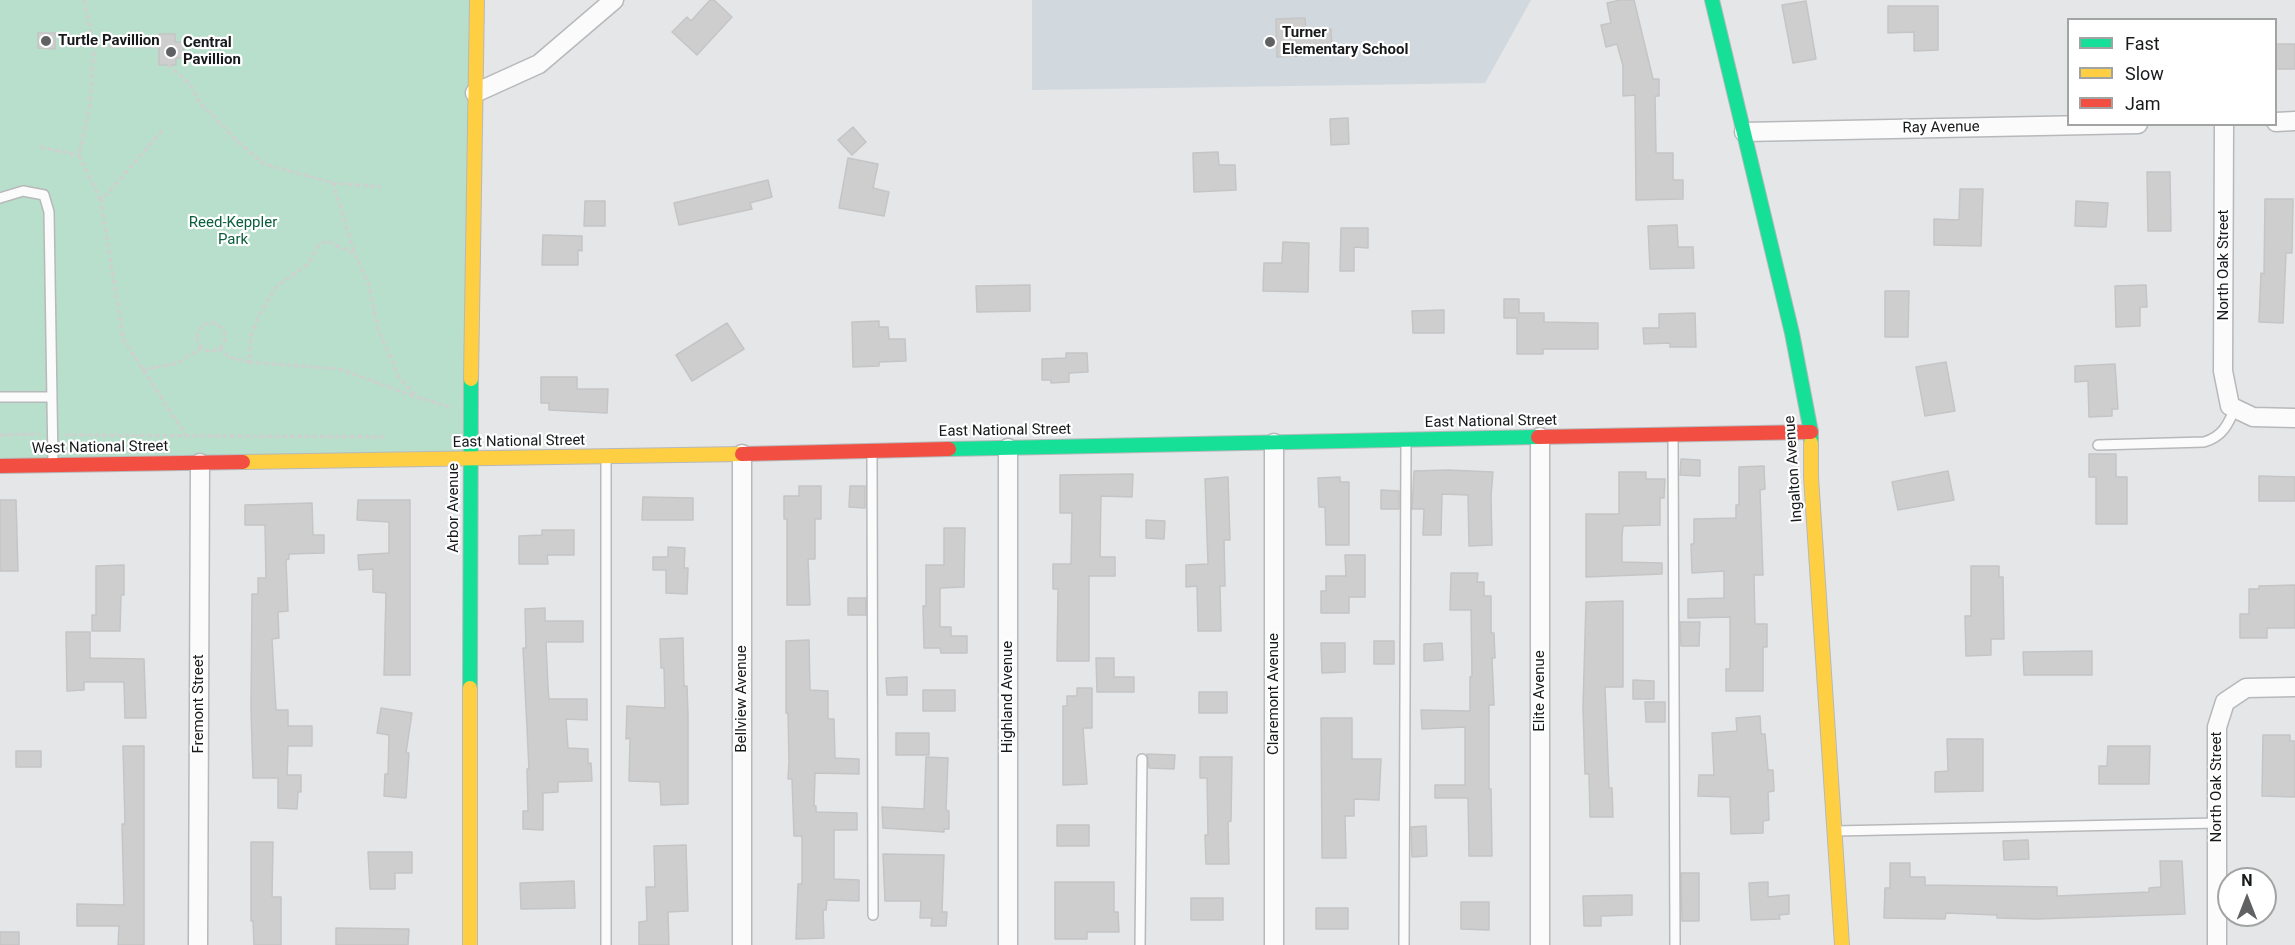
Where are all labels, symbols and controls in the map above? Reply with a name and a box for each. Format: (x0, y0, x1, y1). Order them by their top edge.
legend (2067, 18, 2277, 126)
place label: Turner Elementary School (1282, 24, 1408, 59)
place label: Turtle Pavillion (58, 32, 160, 50)
text: Fast (2125, 33, 2160, 54)
marker: Turtle Pavillion (39, 34, 53, 48)
place label: Central Pavillion (183, 34, 241, 69)
marker: Turner Elementary School (1263, 35, 1277, 49)
marker: Central Pavillion (164, 45, 178, 59)
text: Slow (2125, 63, 2164, 84)
text: Jam (2125, 93, 2161, 114)
street label: Ray Avenue (1902, 118, 1980, 138)
street label: North Oak Street (2215, 210, 2233, 320)
park label: Reed-Keppler Park (189, 214, 277, 249)
street label: East National Street (1425, 412, 1557, 432)
street label: Ingalton Avenue (1781, 415, 1807, 523)
street label: East National Street (939, 421, 1071, 441)
street label: East National Street (453, 432, 585, 452)
street label: West National Street (31, 438, 169, 458)
street label: Arbor Avenue (445, 463, 463, 553)
street label: Claremont Avenue (1265, 633, 1283, 755)
street label: Highland Avenue (999, 641, 1017, 753)
street label: Bellview Avenue (733, 645, 751, 753)
street label: Elite Avenue (1531, 650, 1549, 732)
street label: Fremont Street (190, 654, 208, 754)
street label: North Oak Street (2208, 732, 2226, 842)
north arrow (2217, 867, 2277, 927)
text: N (2241, 871, 2253, 890)

